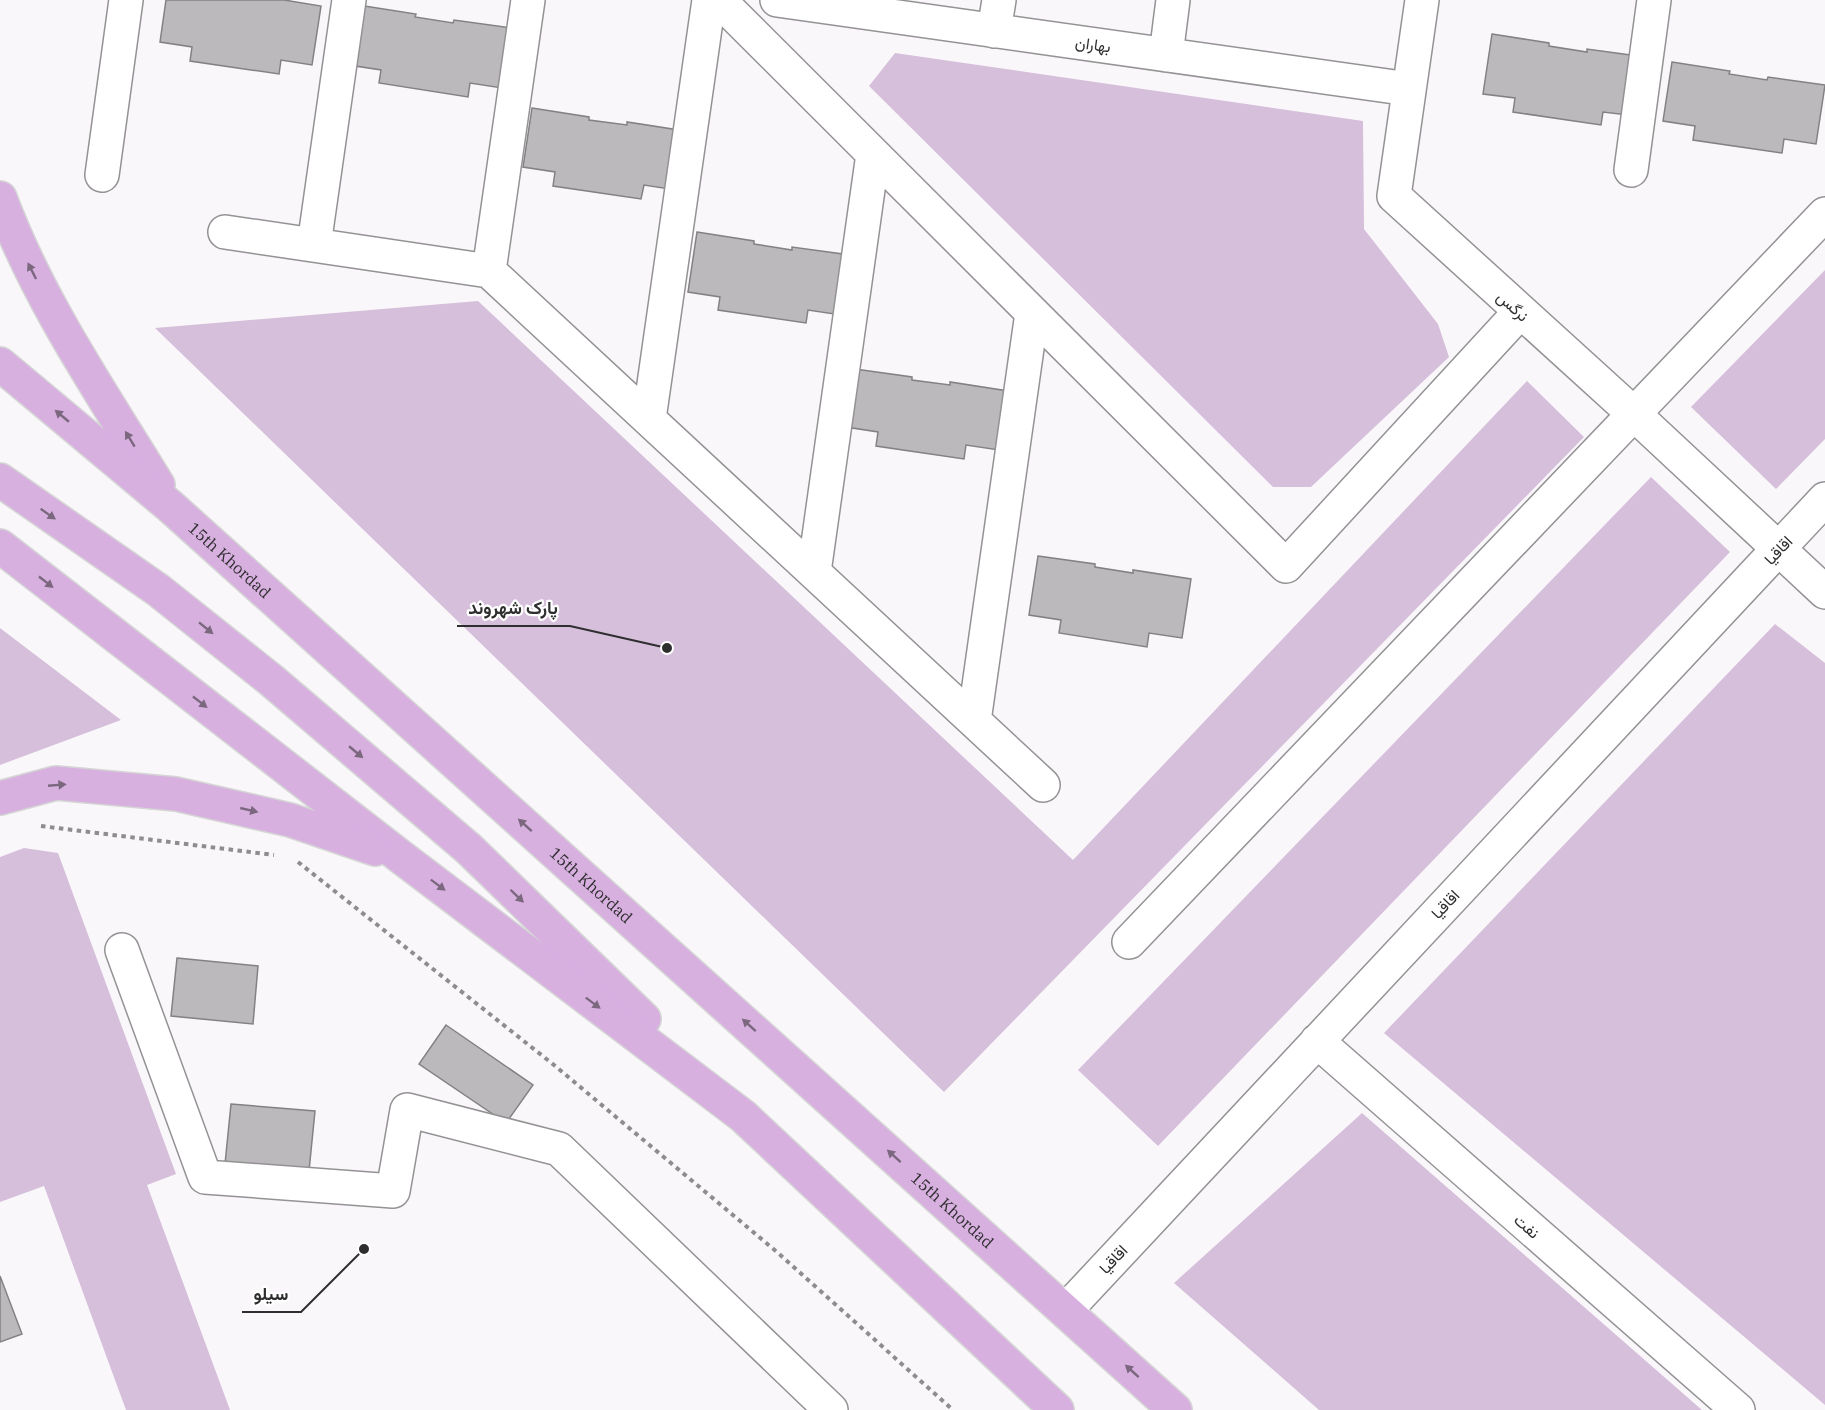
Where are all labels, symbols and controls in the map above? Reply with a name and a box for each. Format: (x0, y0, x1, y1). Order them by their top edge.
street label: بهاران (1074, 32, 1112, 57)
one-way arrow (27, 262, 37, 279)
street label: نرگس (1492, 286, 1533, 326)
one-way arrow (55, 410, 70, 423)
one-way arrow (125, 430, 135, 447)
one-way arrow (40, 508, 56, 519)
street label: 15th Khordad (184, 518, 275, 602)
street label: اقاقیا (1760, 531, 1796, 569)
one-way arrow (39, 576, 54, 588)
callout: پارک شهروند (457, 590, 570, 626)
text: پارک شهروند (468, 596, 558, 620)
one-way arrow (198, 622, 214, 635)
one-way arrow (193, 695, 208, 707)
one-way arrow (348, 746, 364, 759)
one-way arrow (47, 780, 66, 790)
one-way arrow (240, 806, 258, 816)
one-way arrow (518, 819, 533, 832)
street label: 15th Khordad (546, 843, 637, 927)
one-way arrow (430, 879, 445, 891)
street label: اقاقیا (1427, 885, 1463, 923)
one-way arrow (510, 889, 525, 903)
one-way arrow (586, 996, 601, 1008)
one-way arrow (741, 1018, 756, 1032)
one-way arrow (887, 1150, 902, 1163)
street label: 15th Khordad (907, 1168, 998, 1252)
street label: نفت (1510, 1209, 1544, 1243)
street label: اقاقیا (1095, 1240, 1131, 1278)
callout: سیلو (242, 1276, 301, 1312)
text: سیلو (254, 1282, 288, 1305)
one-way arrow (1125, 1365, 1140, 1378)

